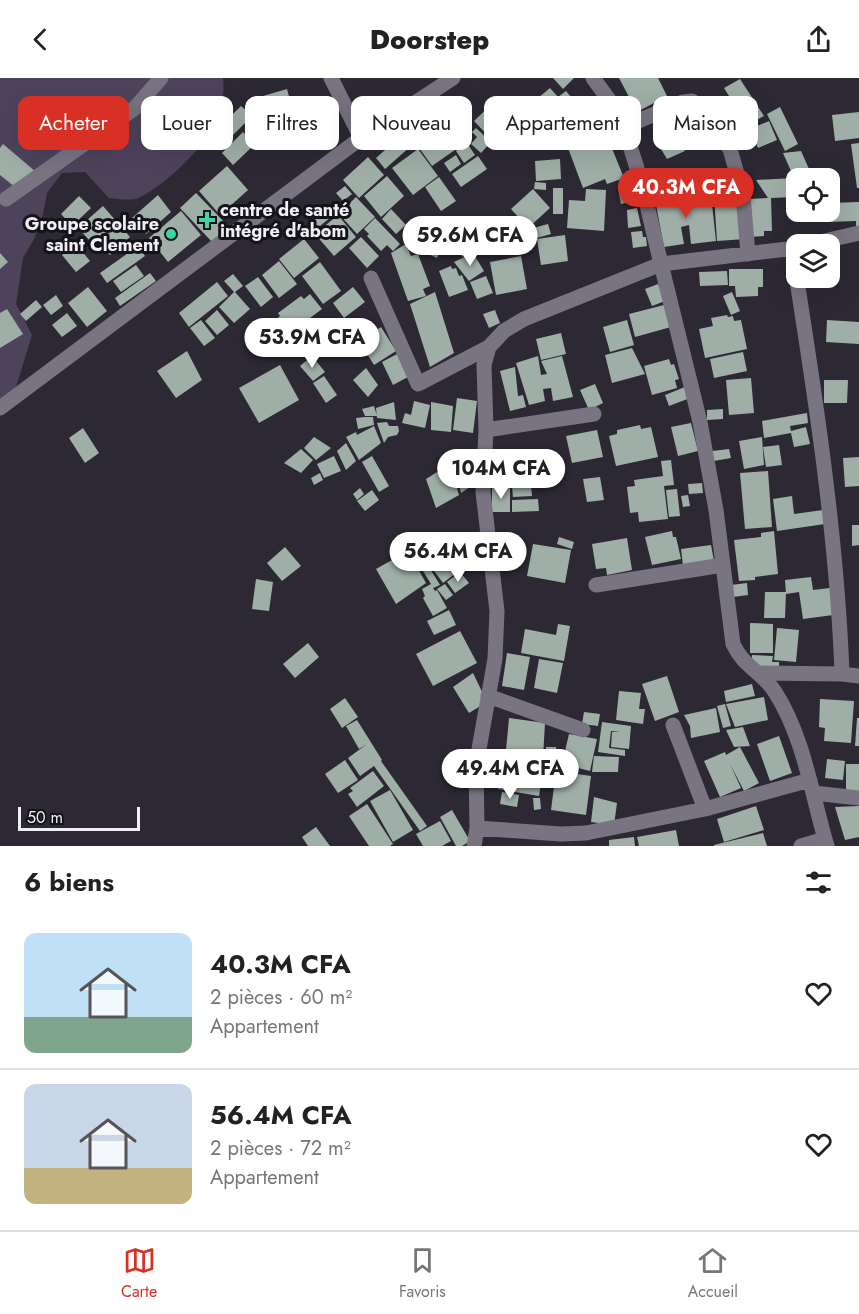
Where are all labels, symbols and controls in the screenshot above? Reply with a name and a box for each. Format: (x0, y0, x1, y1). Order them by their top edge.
text: Doorstep (370, 20, 489, 59)
icon: back (24, 23, 57, 56)
icon: share (802, 23, 835, 56)
chip: Acheter (18, 96, 129, 150)
chip: Louer (141, 96, 233, 150)
chip: Filtres (245, 96, 339, 150)
chip: Nouveau (351, 96, 472, 150)
chip: Appartement (484, 96, 641, 150)
chip: Maison (653, 96, 758, 150)
pin: 40.3M CFA (617, 168, 755, 219)
map controls (786, 168, 840, 288)
button: locate (786, 168, 840, 222)
text: 40.3M CFA (632, 173, 740, 202)
place label: centre de santé intégré d'abom (220, 197, 349, 244)
place label: Groupe scolaire saint Clement (25, 211, 159, 258)
marker: centre de santé intégré d'abom (198, 211, 216, 229)
pin: 59.6M CFA (401, 216, 539, 267)
text: 59.6M CFA (417, 221, 523, 250)
marker: Groupe scolaire saint Clement (164, 227, 178, 241)
button: layers (786, 234, 840, 288)
pin: 53.9M CFA (243, 318, 381, 369)
text: 53.9M CFA (258, 323, 366, 352)
pin: 104M CFA (439, 449, 563, 500)
text: 104M CFA (451, 454, 551, 483)
pin: 56.4M CFA (389, 532, 527, 583)
text: 56.4M CFA (404, 537, 512, 566)
pin: 49.4M CFA (441, 749, 579, 800)
text: 49.4M CFA (456, 754, 564, 783)
scale bar (18, 804, 140, 832)
text: 50 m (27, 806, 63, 829)
text: 6 biens (24, 863, 114, 901)
icon: filters (802, 866, 835, 899)
text: 40.3M CFA (210, 945, 351, 983)
icon: home (72, 957, 144, 1029)
icon: heart (802, 977, 835, 1010)
text: 2 pièces · 60 m² (210, 983, 352, 1012)
text: Appartement (210, 1012, 319, 1041)
text: 56.4M CFA (210, 1096, 352, 1134)
icon: home (72, 1108, 144, 1180)
icon: heart (802, 1128, 835, 1161)
text: 2 pièces · 72 m² (210, 1134, 351, 1163)
text: Appartement (210, 1163, 319, 1192)
tab: Carte (121, 1244, 157, 1303)
tab: Favoris (399, 1244, 446, 1303)
tab: Accueil (688, 1244, 738, 1303)

